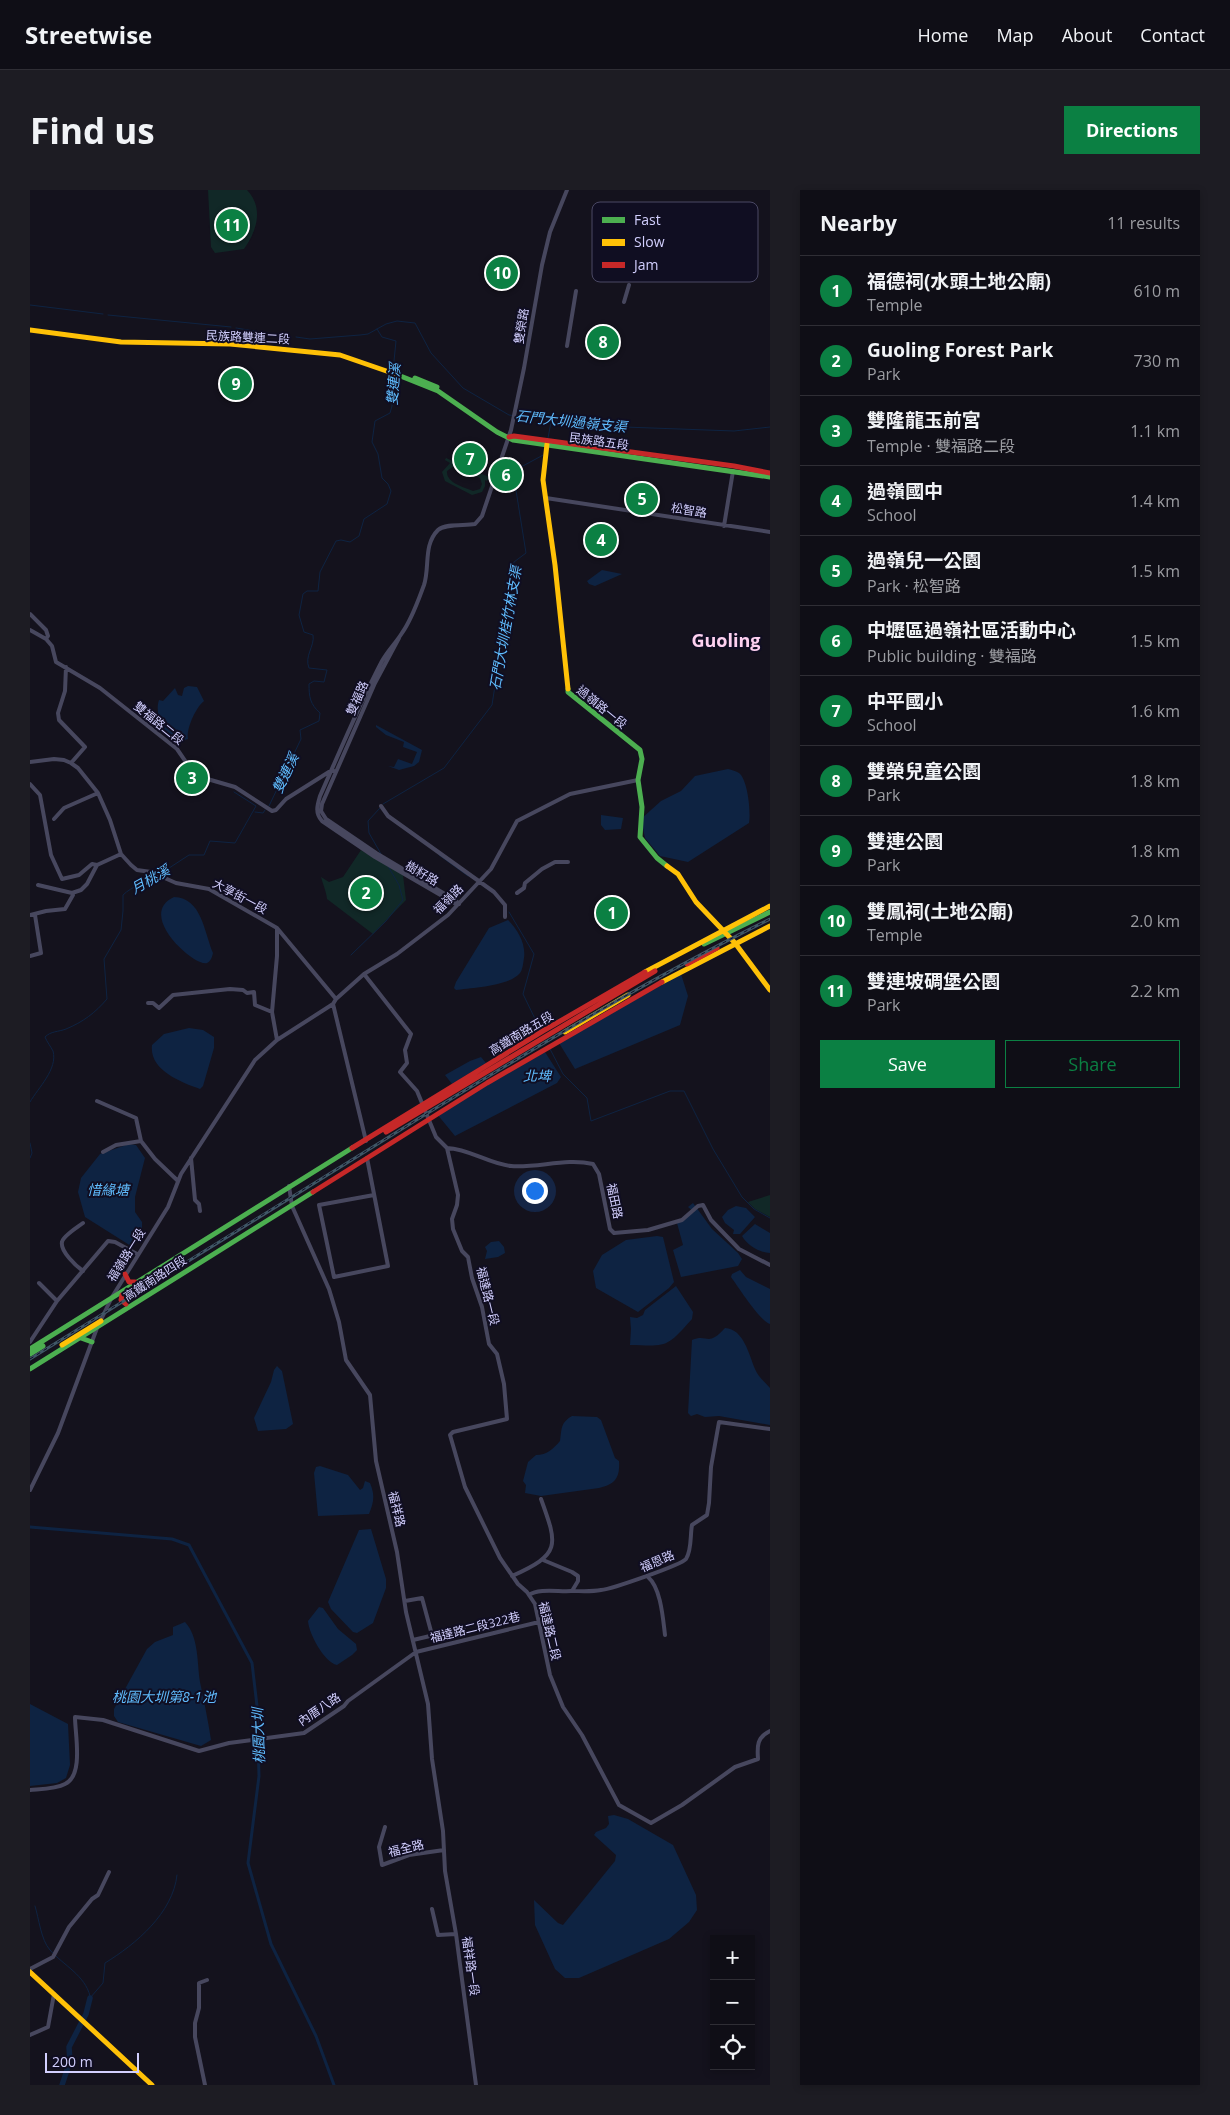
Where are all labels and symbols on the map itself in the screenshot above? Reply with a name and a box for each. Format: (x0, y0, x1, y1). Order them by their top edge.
legend (592, 202, 758, 282)
pin: 11 (216, 206, 248, 244)
text: Fast (634, 210, 661, 229)
text: Slow (634, 232, 665, 251)
pin: 10 (486, 254, 518, 292)
text: Jam (632, 255, 659, 274)
street label: 雙榮路 (510, 307, 532, 345)
pin: 8 (587, 323, 619, 361)
street label: 民族路雙連二段 (206, 326, 290, 348)
water label: 雙連溪 (382, 360, 404, 406)
pin: 9 (220, 365, 252, 403)
water label: 石門大圳過嶺支渠 (514, 406, 630, 437)
street label: 民族路五段 (568, 428, 630, 454)
pin: 7 (454, 440, 486, 478)
pin: 6 (490, 456, 522, 494)
pin: 5 (626, 480, 658, 518)
street label: 松智路 (670, 499, 708, 521)
pin: 4 (585, 521, 617, 559)
water label: 石門大圳桂竹林支渠 (485, 562, 526, 692)
district label: Guoling (692, 628, 761, 652)
street label: 雙福路 (342, 678, 372, 718)
street label: 過嶺路一段 (573, 682, 631, 732)
street label: 雙福路二段 (130, 698, 188, 748)
water label: 雙連溪 (268, 748, 303, 796)
pin: 3 (176, 759, 208, 797)
street label: 樹籽路 (402, 857, 442, 889)
water label: 月桃溪 (127, 859, 175, 898)
street label: 大享街一段 (210, 874, 270, 918)
pin: 2 (350, 874, 382, 912)
street label: 福嶺路 (429, 880, 467, 918)
pin: 1 (596, 894, 628, 932)
street label: 高鐵南路五段 (486, 1007, 556, 1059)
water label: 北埤 (523, 1066, 553, 1085)
your location (522, 1178, 548, 1204)
water label: 惜緣塘 (87, 1180, 131, 1199)
street label: 福田路 (603, 1182, 627, 1220)
street label: 福嶺路一段 (103, 1225, 149, 1285)
street label: 高鐵南路四段 (120, 1251, 190, 1305)
street label: 福達路一段 (472, 1265, 504, 1327)
street label: 福祥路 (384, 1489, 410, 1529)
street label: 福恩路 (637, 1546, 677, 1576)
street label: 福達路二段 (535, 1600, 565, 1662)
street label: 福達路二段322巷 (428, 1608, 522, 1646)
water label: 桃園大圳第8-1池 (112, 1687, 218, 1706)
street label: 內厝八路 (294, 1689, 344, 1729)
water label: 桃園大圳 (247, 1706, 268, 1764)
street label: 福全路 (386, 1835, 426, 1861)
street label: 福祥路一段 (458, 1935, 484, 1997)
scale bar (45, 2050, 139, 2073)

